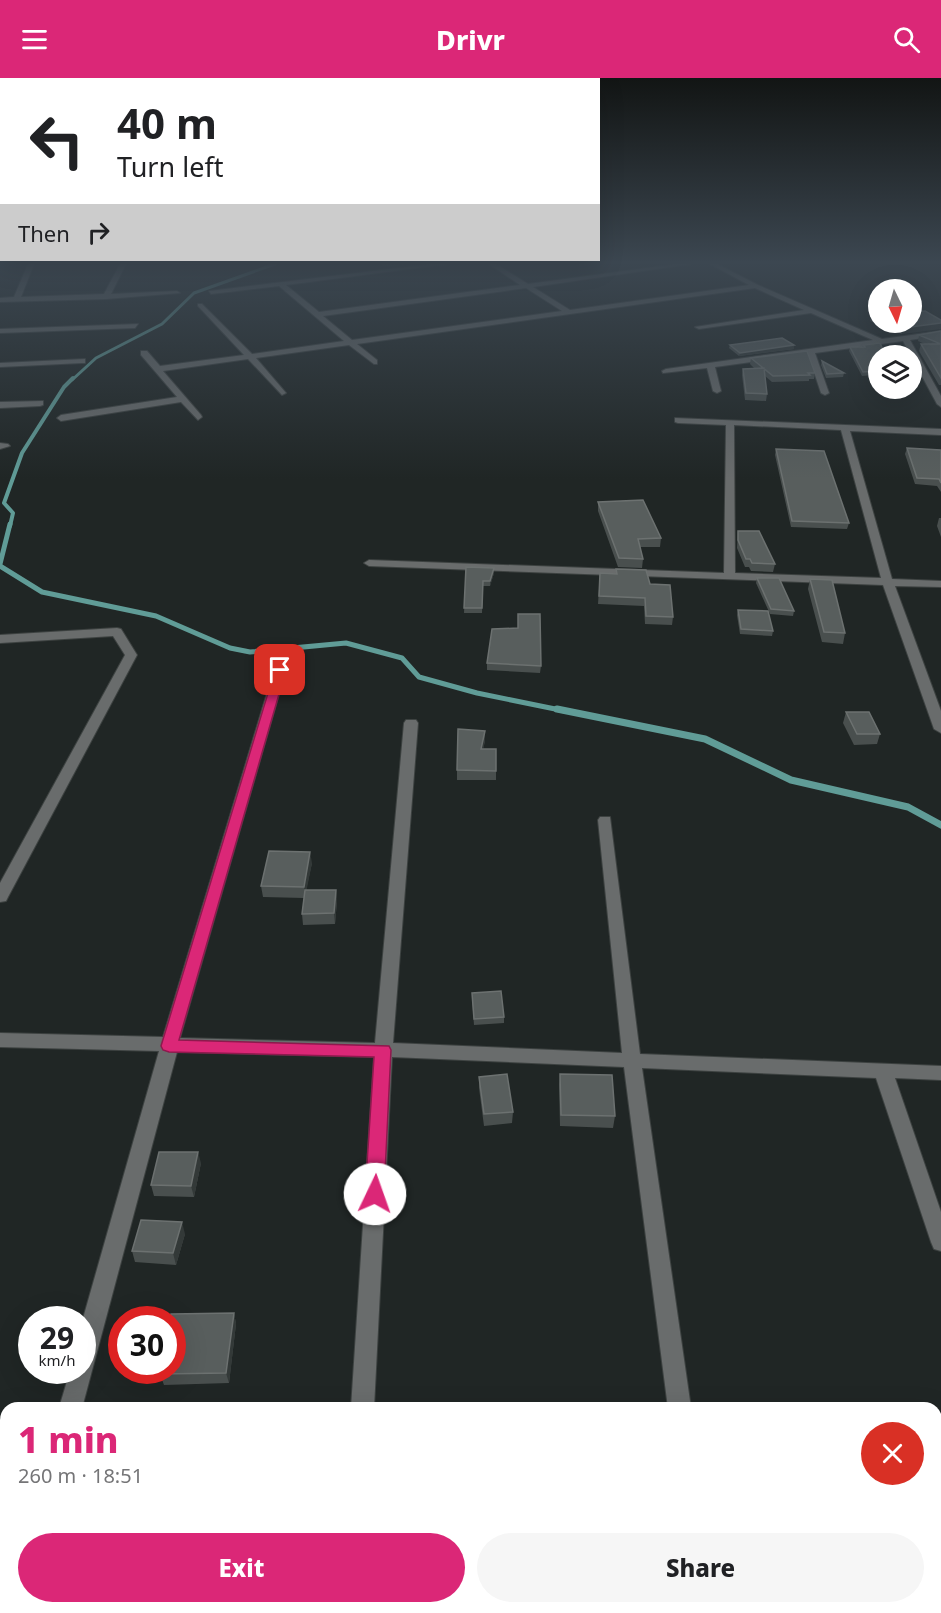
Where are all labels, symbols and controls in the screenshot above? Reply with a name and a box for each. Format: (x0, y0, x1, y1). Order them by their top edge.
text: Drivr (436, 21, 505, 58)
icon: menu (18, 23, 51, 56)
icon: search (890, 23, 923, 56)
text: 40 m (117, 94, 217, 151)
icon: left (18, 102, 96, 180)
text: Turn left (117, 148, 223, 185)
icon: right (82, 216, 115, 249)
text: Then (18, 218, 70, 248)
north arrow (868, 279, 922, 333)
map controls (868, 279, 922, 399)
button: layers (868, 345, 922, 399)
pin (254, 644, 305, 695)
icon: arrive (263, 653, 296, 686)
position arrow (343, 1162, 407, 1226)
speed limit sign: 30 (108, 1306, 186, 1384)
text: 29 (40, 1317, 74, 1358)
text: km/h (39, 1350, 75, 1370)
text: 1 min (18, 1415, 119, 1464)
button: close (861, 1422, 924, 1485)
text: 260 m · 18:51 (18, 1462, 143, 1489)
button: Exit (18, 1533, 465, 1602)
button: Share (477, 1533, 924, 1602)

